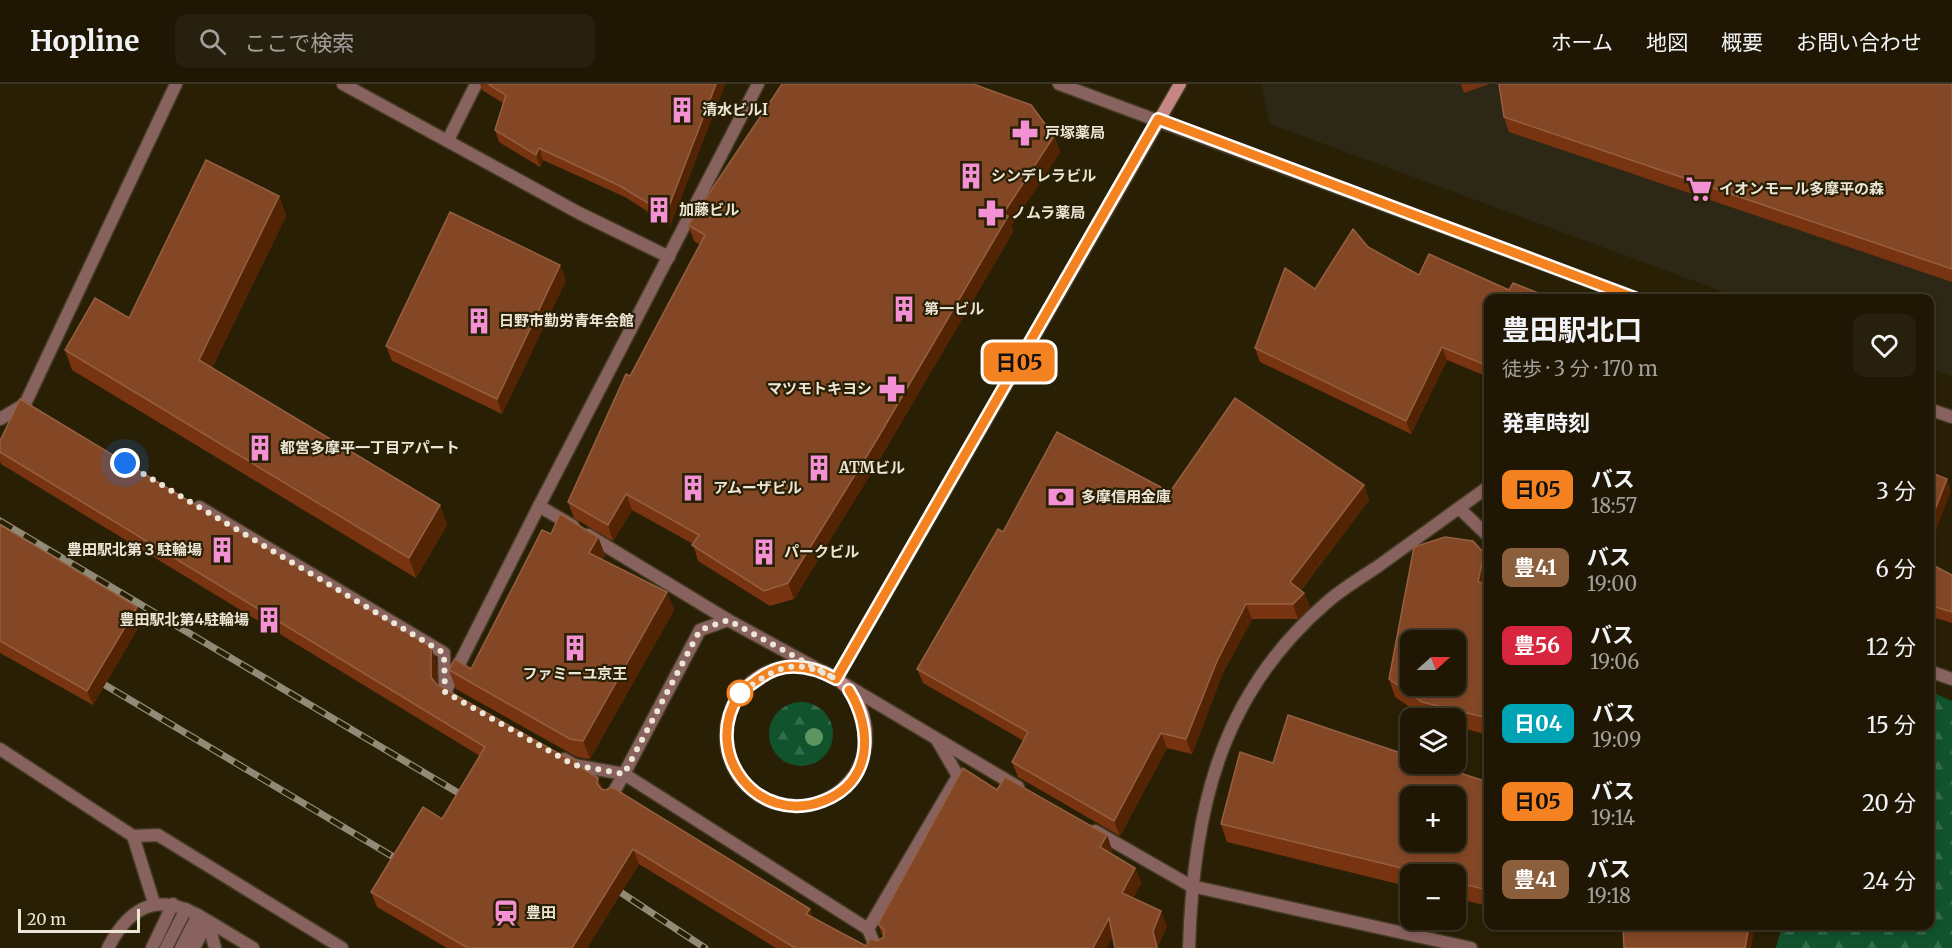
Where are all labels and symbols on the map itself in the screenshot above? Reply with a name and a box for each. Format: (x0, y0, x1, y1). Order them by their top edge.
building icon: 清水ビルI (667, 95, 697, 125)
place label: 清水ビルI (702, 100, 768, 119)
pharmacy icon: 戸塚薬局 (1010, 118, 1040, 148)
place label: 戸塚薬局 (1045, 123, 1105, 142)
building icon: シンデレラビル (956, 161, 986, 191)
place label: シンデレラビル (991, 166, 1096, 185)
supermarket icon: イオンモール多摩平の森 (1684, 174, 1714, 204)
place label: イオンモール多摩平の森 (1719, 179, 1884, 198)
building icon: 加藤ビル (644, 195, 674, 225)
pharmacy icon: ノムラ薬局 (976, 198, 1006, 228)
place label: 加藤ビル (679, 200, 739, 219)
place label: ノムラ薬局 (1011, 203, 1085, 222)
building icon: 第一ビル (889, 294, 919, 324)
place label: 第一ビル (924, 299, 984, 318)
building icon: 日野市勤労青年会館 (464, 306, 494, 336)
place label: 日野市勤労青年会館 (499, 311, 634, 330)
line badge: 日05 (984, 342, 1054, 382)
pharmacy icon: マツモトキヨシ (877, 374, 907, 404)
place label: マツモトキヨシ (767, 379, 872, 398)
building icon: 都営多摩平一丁目アパート (245, 433, 275, 463)
place label: 都営多摩平一丁目アパート (280, 438, 460, 457)
your location (110, 448, 140, 478)
building icon: ATMビル (804, 453, 834, 483)
place label: ATMビル (838, 458, 905, 477)
building icon: アムーザビル (678, 473, 708, 503)
place label: アムーザビル (713, 478, 802, 497)
bank icon: 多摩信用金庫 (1046, 482, 1076, 512)
place label: 多摩信用金庫 (1081, 487, 1171, 506)
building icon: 豊田駅北第３駐輪場 (207, 535, 237, 565)
building icon: パークビル (749, 537, 779, 567)
place label: 豊田駅北第３駐輪場 (67, 540, 202, 559)
place label: パークビル (784, 542, 859, 561)
building icon: 豊田駅北第4駐輪場 (254, 605, 284, 635)
place label: 豊田駅北第4駐輪場 (119, 610, 249, 629)
north arrow (1400, 630, 1466, 696)
building icon: ファミーユ京王 (560, 633, 590, 663)
place label: ファミーユ京王 (522, 664, 628, 683)
unlabelled marker (727, 680, 753, 706)
station icon: 豊田 (491, 898, 521, 928)
place label: 豊田 (526, 903, 556, 922)
scale bar (18, 906, 140, 934)

